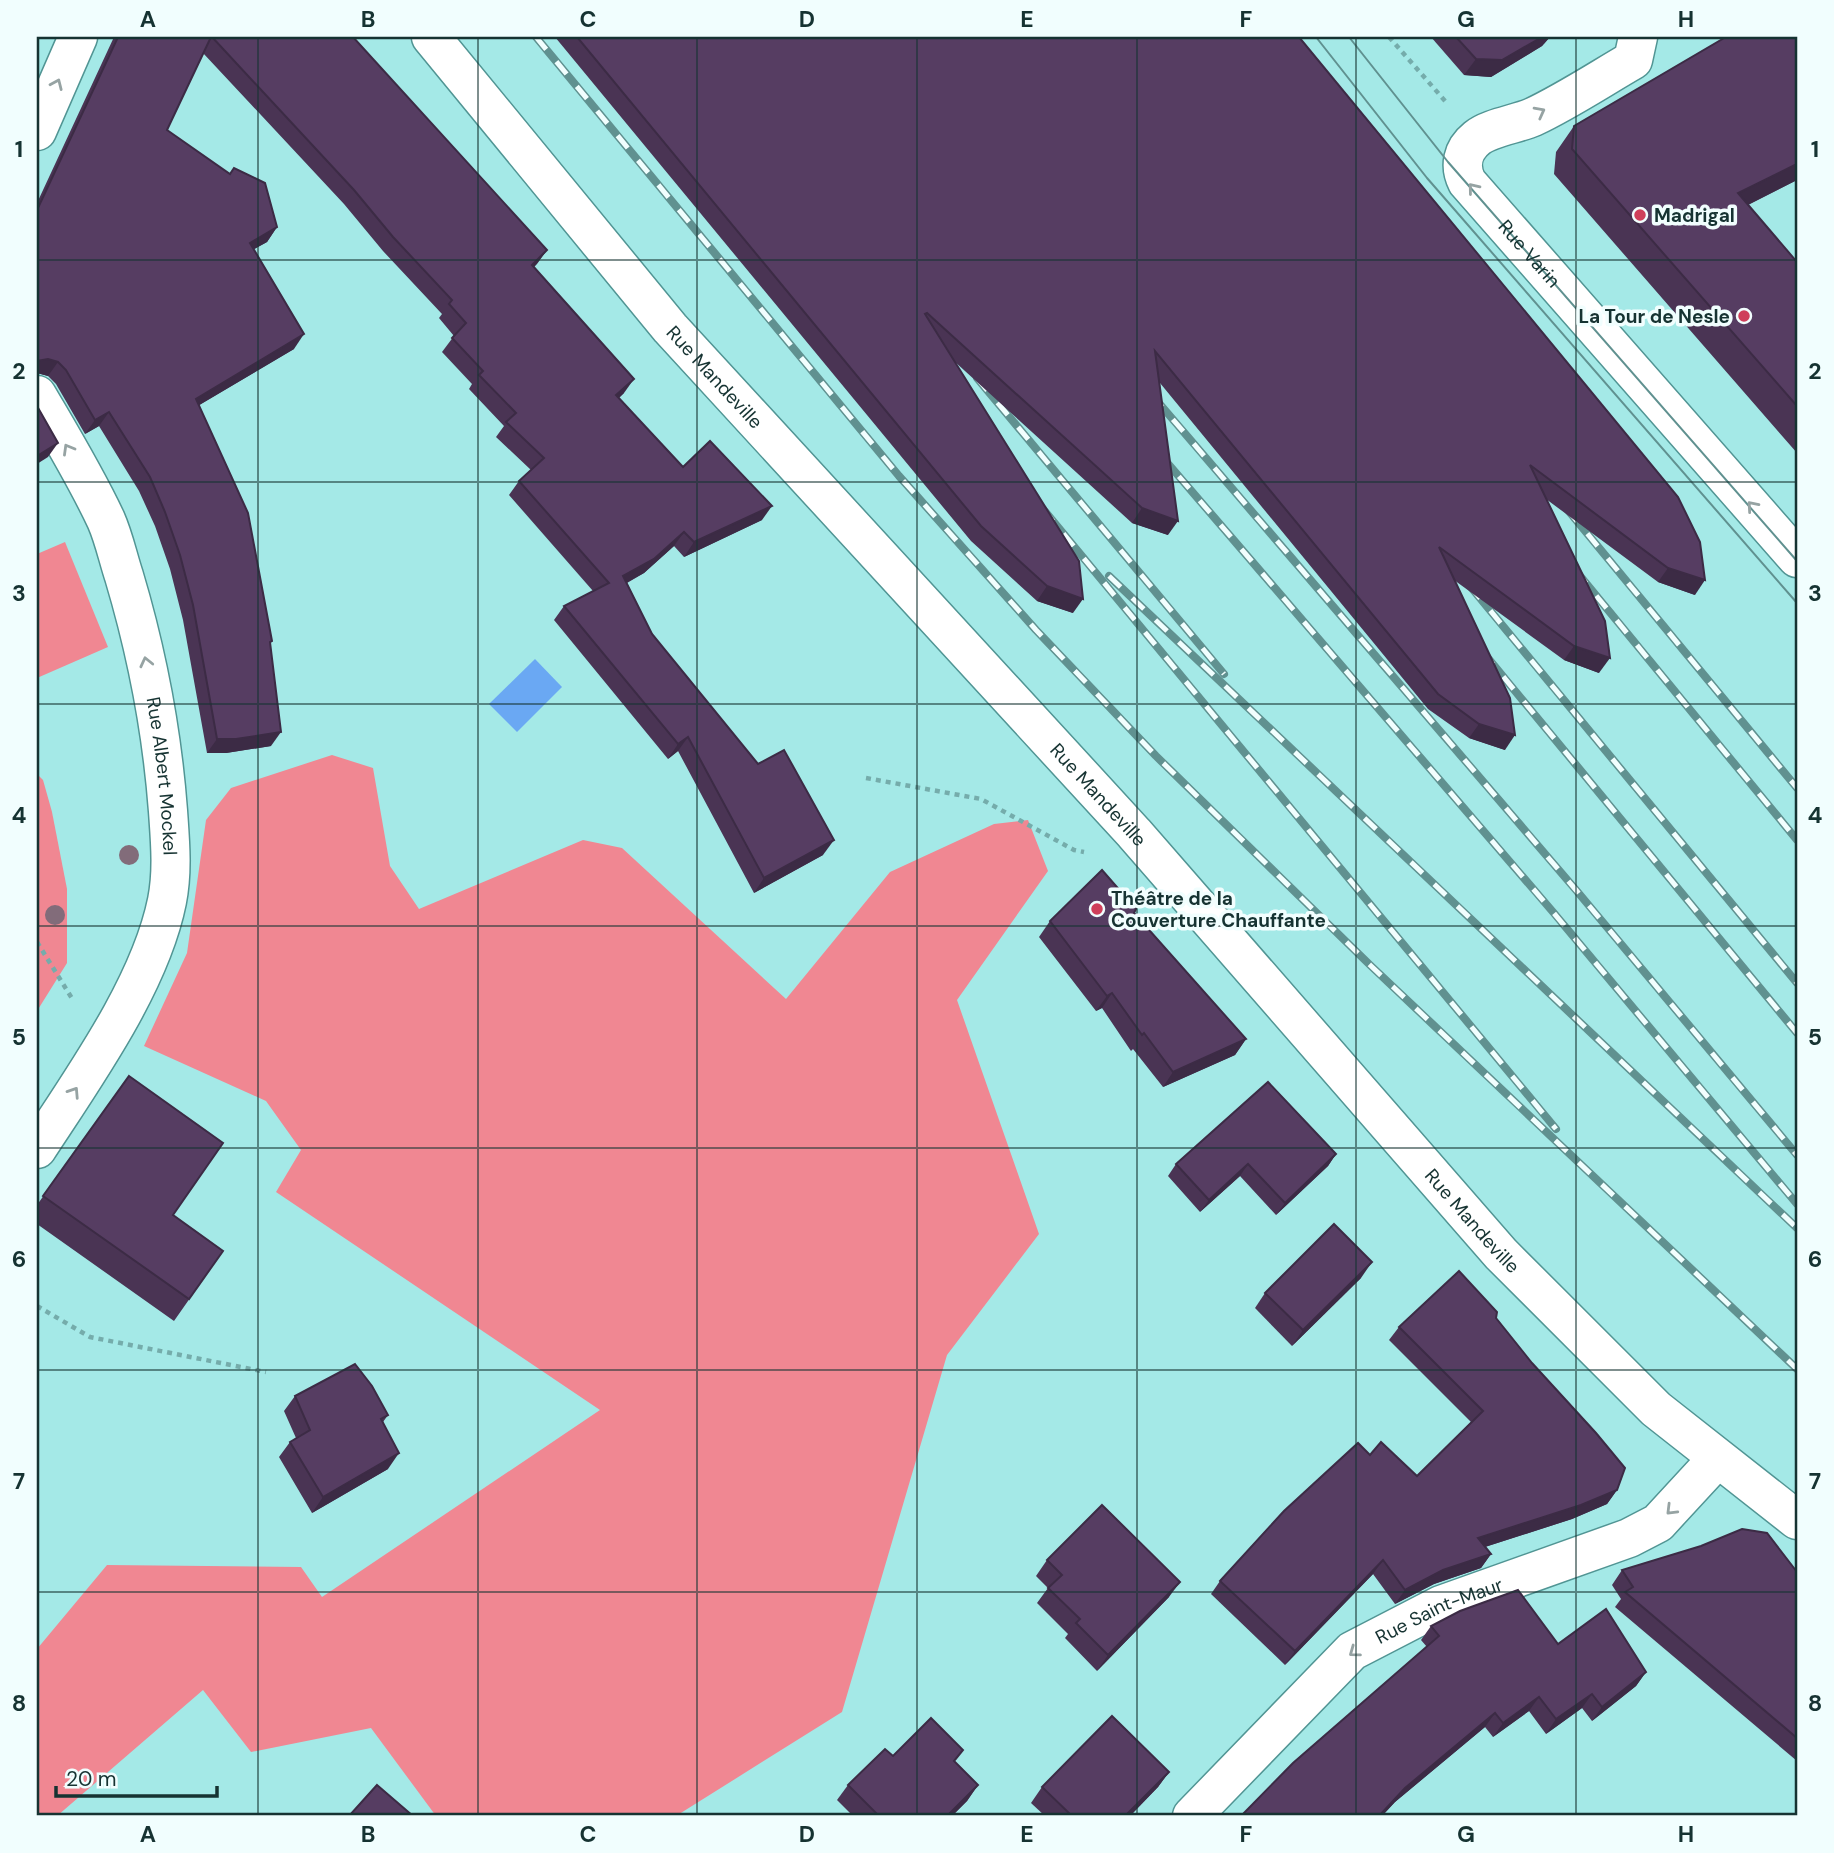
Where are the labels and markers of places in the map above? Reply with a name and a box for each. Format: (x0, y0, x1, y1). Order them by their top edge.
place label: Madrigal (1654, 203, 1735, 228)
marker: Madrigal (1632, 207, 1648, 223)
place label: La Tour de Nesle (1578, 304, 1730, 329)
marker: La Tour de Nesle (1736, 308, 1752, 324)
place label: Théâtre de la Couverture Chauffante (1111, 886, 1326, 933)
marker: Théâtre de la Couverture Chauffante (1089, 901, 1105, 917)

